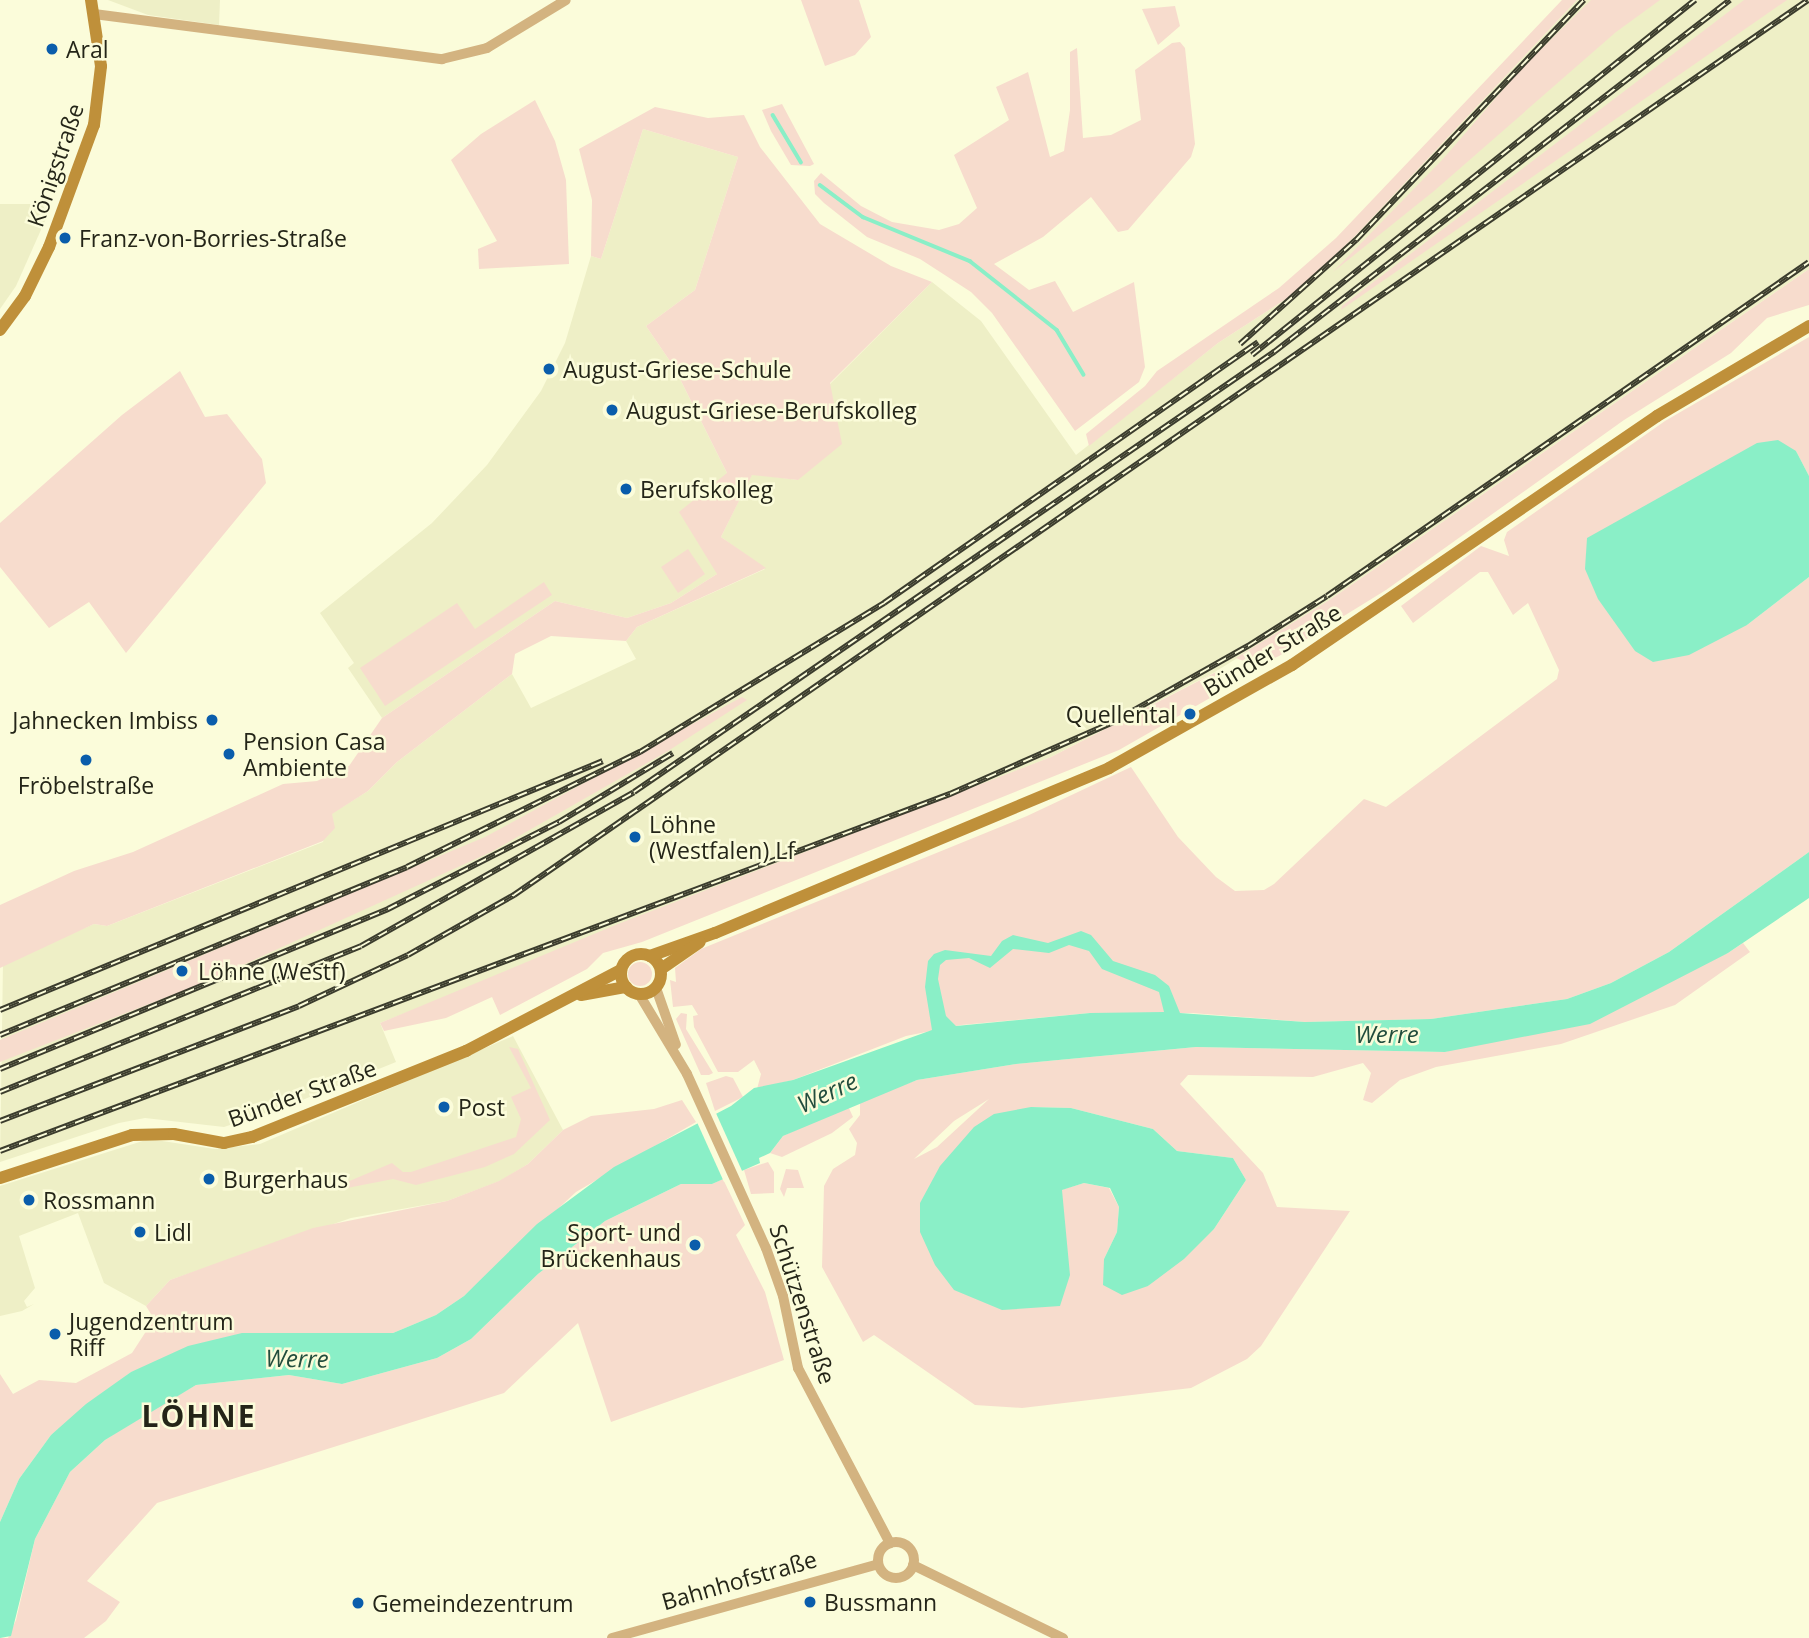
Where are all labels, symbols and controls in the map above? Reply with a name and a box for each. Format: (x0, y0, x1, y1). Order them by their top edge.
place label: Aral (66, 35, 109, 63)
marker: Aral (44, 41, 60, 57)
street label: Königstraße (21, 100, 89, 230)
place label: Franz-von-Borries-Straße (79, 224, 347, 252)
marker: Franz-von-Borries-Straße (57, 230, 73, 246)
place label: August-Griese-Schule (563, 355, 791, 383)
marker: August-Griese-Schule (541, 361, 557, 377)
place label: August-Griese-Berufskolleg (626, 396, 917, 424)
marker: August-Griese-Berufskolleg (604, 402, 620, 418)
place label: Berufskolleg (640, 475, 773, 503)
marker: Berufskolleg (618, 481, 634, 497)
street label: Bünder Straße (1198, 598, 1346, 702)
place label: Quellental (1066, 700, 1176, 728)
place label: Jahnecken Imbiss (12, 706, 198, 734)
marker: Quellental (1182, 706, 1198, 722)
marker: Jahnecken Imbiss (204, 712, 220, 728)
place label: Pension Casa Ambiente (243, 727, 386, 781)
marker: Pension Casa Ambiente (221, 746, 237, 762)
marker: Fröbelstraße (78, 752, 94, 768)
place label: Fröbelstraße (18, 771, 154, 799)
place label: Löhne (Westfalen) Lf (649, 810, 795, 864)
marker: Löhne (Westfalen) Lf (627, 829, 643, 845)
place label: Löhne (Westf) (198, 957, 346, 985)
marker: Löhne (Westf) (172, 961, 192, 981)
water label: Werre (1355, 1020, 1419, 1048)
street label: Bünder Straße (224, 1053, 380, 1133)
water label: Werre (792, 1066, 862, 1118)
place label: Post (458, 1093, 505, 1121)
marker: Post (436, 1099, 452, 1115)
place label: Burgerhaus (223, 1165, 348, 1193)
marker: Burgerhaus (201, 1171, 217, 1187)
place label: Rossmann (43, 1186, 155, 1214)
marker: Rossmann (21, 1192, 37, 1208)
place label: Lidl (154, 1218, 192, 1246)
place label: Sport- und Brückenhaus (541, 1218, 681, 1272)
street label: Schützenstraße (764, 1221, 842, 1387)
marker: Lidl (132, 1224, 148, 1240)
marker: Sport- und Brückenhaus (687, 1237, 703, 1253)
place label: Jugendzentrum Riff (69, 1307, 234, 1361)
marker: Jugendzentrum Riff (47, 1326, 63, 1342)
water label: Werre (265, 1343, 329, 1373)
district label: LÖHNE (142, 1398, 256, 1434)
street label: Bahnhofstraße (658, 1545, 820, 1615)
place label: Bussmann (824, 1588, 937, 1616)
place label: Gemeindezentrum (372, 1589, 574, 1617)
marker: Bussmann (802, 1594, 818, 1610)
marker: Gemeindezentrum (350, 1595, 366, 1611)

